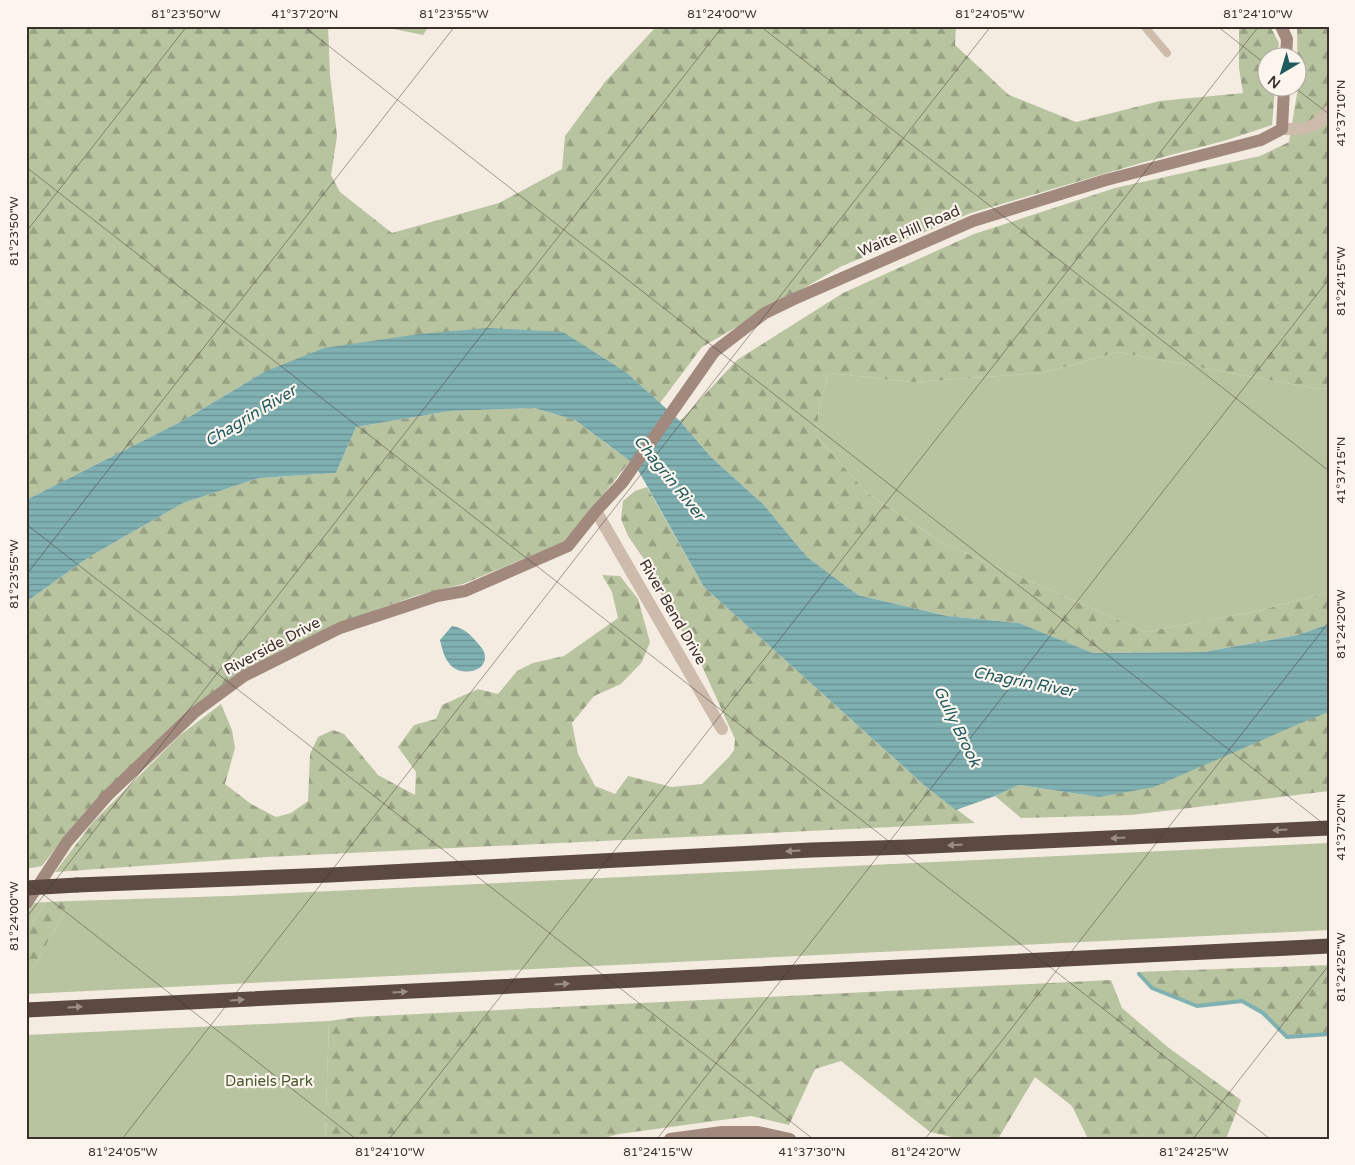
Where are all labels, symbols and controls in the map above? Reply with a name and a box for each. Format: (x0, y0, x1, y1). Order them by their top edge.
text: 81°23'50"W (151, 7, 221, 21)
text: 41°37'20"N (272, 7, 339, 21)
text: 81°23'55"W (419, 7, 489, 21)
text: 81°24'00"W (687, 7, 757, 21)
text: 81°24'05"W (955, 7, 1025, 21)
text: 81°24'10"W (1223, 7, 1293, 21)
north arrow (1258, 48, 1308, 98)
text: N (1265, 72, 1284, 92)
text: 41°37'10"N (1334, 80, 1348, 147)
text: 81°23'50"W (7, 196, 21, 266)
street label: Waite Hill Road (855, 201, 963, 261)
text: 81°24'15"W (1334, 246, 1348, 316)
water label: Chagrin River (201, 380, 301, 451)
water label: Chagrin River (629, 431, 711, 525)
text: 41°37'15"N (1334, 437, 1348, 504)
text: 81°23'55"W (7, 539, 21, 609)
street label: River Bend Drive (636, 556, 710, 668)
text: 81°24'20"W (1334, 589, 1348, 659)
street label: Riverside Drive (221, 613, 323, 679)
water label: Chagrin River (971, 662, 1078, 702)
water label: Gully Brook (929, 683, 986, 771)
text: 41°37'20"N (1334, 794, 1348, 861)
one-way arrow (1272, 827, 1288, 835)
one-way arrow (1109, 834, 1125, 842)
one-way arrow (947, 842, 963, 850)
one-way arrow (785, 848, 801, 856)
text: 81°24'00"W (7, 881, 21, 951)
text: 81°24'25"W (1334, 932, 1348, 1002)
one-way arrow (554, 980, 570, 988)
one-way arrow (392, 988, 408, 996)
one-way arrow (230, 995, 246, 1003)
one-way arrow (67, 1003, 83, 1011)
park label: Daniels Park (225, 1072, 313, 1090)
text: 81°24'05"W (88, 1145, 158, 1159)
text: 81°24'10"W (355, 1145, 425, 1159)
text: 81°24'15"W (623, 1145, 693, 1159)
text: 41°37'30"N (779, 1145, 846, 1159)
text: 81°24'20"W (891, 1145, 961, 1159)
text: 81°24'25"W (1159, 1145, 1229, 1159)

